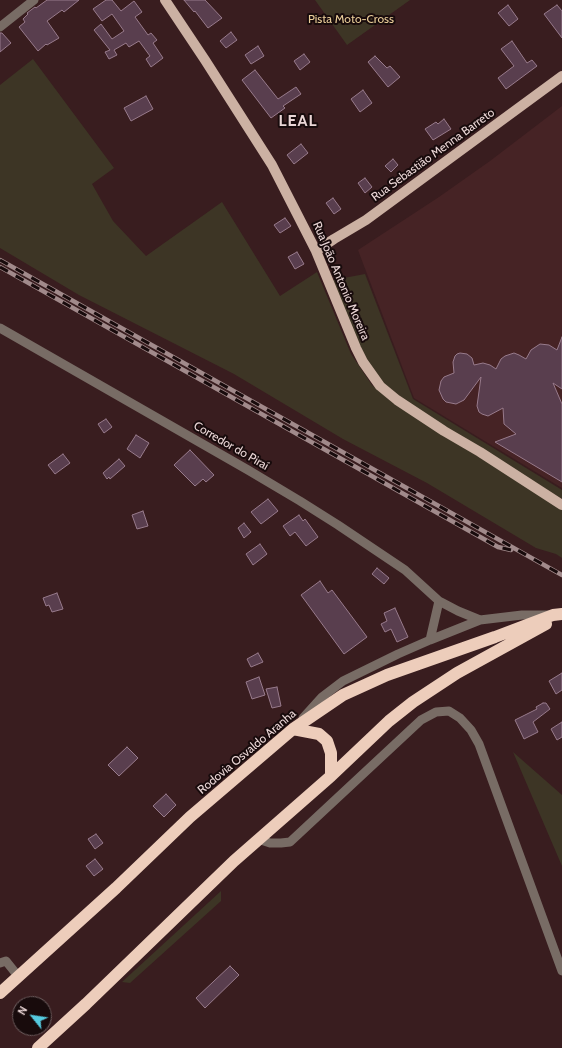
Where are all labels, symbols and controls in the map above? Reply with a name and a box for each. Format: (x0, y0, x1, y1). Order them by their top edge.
park label: Pista Moto-Cross (308, 12, 394, 26)
street label: Rua Sebastião Menna Barreto (369, 105, 497, 205)
district label: LEAL (278, 111, 318, 131)
street label: Rua João Antonio Moreira (309, 219, 373, 343)
street label: Corredor do Piraí (191, 419, 271, 473)
street label: Rodovia Osvaldo Aranha (195, 707, 299, 797)
north arrow (12, 996, 52, 1036)
text: N (14, 1004, 30, 1017)

